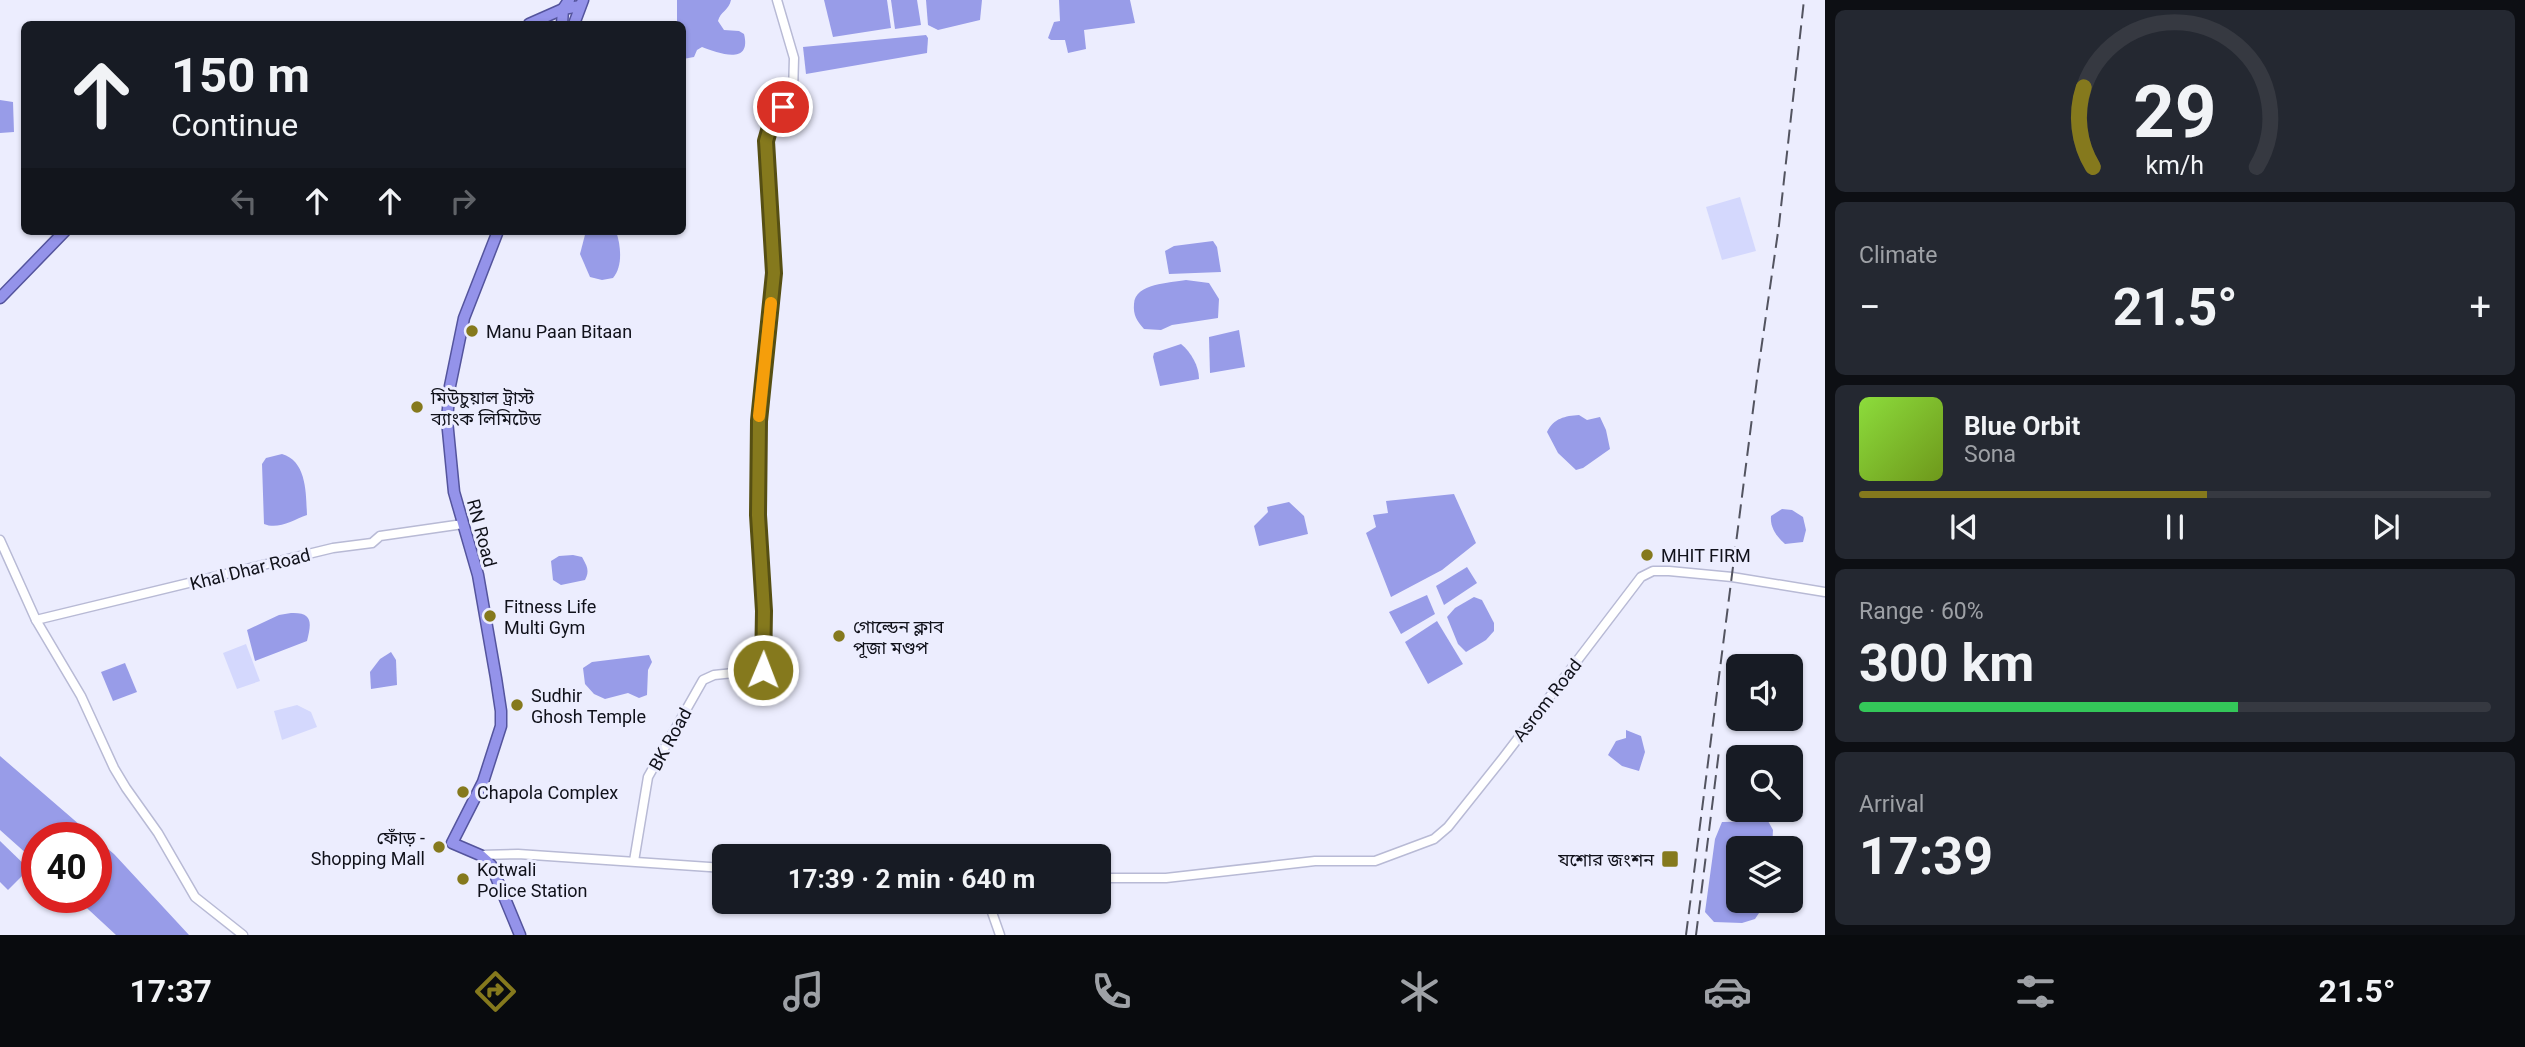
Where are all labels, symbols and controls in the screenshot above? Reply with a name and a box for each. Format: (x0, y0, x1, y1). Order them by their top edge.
text: 150 m (171, 47, 310, 104)
icon: ahead (56, 49, 147, 140)
text: 29 (2133, 69, 2217, 155)
pin (753, 77, 813, 137)
icon: arrive (764, 88, 802, 126)
text: Continue (171, 106, 298, 144)
text: km/h (2146, 151, 2204, 180)
icon: left (225, 182, 263, 220)
icon: ahead (298, 182, 336, 220)
icon: ahead (371, 182, 409, 220)
icon: right (444, 182, 482, 220)
text: Climate (1859, 242, 1938, 269)
text: 21.5° (2113, 277, 2238, 338)
text: − (1859, 285, 1881, 329)
text: + (2469, 285, 2491, 329)
place label: Manu Paan Bitaan (486, 321, 632, 342)
marker: Manu Paan Bitaan (464, 323, 480, 339)
place label: মিউচুয়াল ট্রাস্ট ব্যাংক লিমিটেড (430, 387, 541, 429)
marker: মিউচুয়াল ট্রাস্ট ব্যাংক লিমিটেড (409, 399, 425, 415)
text: Blue Orbit (1964, 411, 2080, 441)
text: Sona (1964, 441, 2016, 468)
street label: RN Road (463, 497, 501, 569)
icon: previous (1945, 508, 1983, 546)
icon: pause (2156, 508, 2194, 546)
icon: next (2367, 508, 2405, 546)
street label: Khal Dhar Road (188, 544, 312, 594)
place label: MHIT FIRM (1661, 545, 1751, 566)
marker: MHIT FIRM (1639, 547, 1655, 563)
place label: Fitness Life Multi Gym (504, 596, 596, 638)
text: Range · 60% (1859, 598, 1984, 625)
marker: Fitness Life Multi Gym (482, 608, 498, 624)
place label: গোল্ডেন ক্লাব পূজা মণ্ডপ (853, 616, 944, 659)
marker: গোল্ডেন ক্লাব পূজা মণ্ডপ (831, 628, 847, 644)
position arrow (726, 633, 800, 707)
text: 300 km (1859, 633, 2034, 694)
map controls (1726, 654, 1803, 913)
button: sound (1726, 654, 1803, 731)
street label: Asrom Road (1508, 655, 1586, 745)
place label: Sudhir Ghosh Temple (531, 685, 646, 727)
marker: Sudhir Ghosh Temple (509, 697, 525, 713)
street label: BK Road (644, 704, 696, 774)
button: search (1726, 745, 1803, 822)
place label: Chapola Complex (477, 782, 618, 803)
marker: Chapola Complex (455, 784, 471, 800)
text: Arrival (1859, 791, 1924, 818)
speed limit sign: 40 (21, 822, 112, 913)
text: 17:39 (1859, 826, 1993, 887)
place label: ফোঁড় - Shopping Mall (311, 827, 425, 869)
button: layers (1726, 836, 1803, 913)
marker: ফোঁড় - Shopping Mall (431, 839, 447, 855)
place label: যশোর জংশন (1557, 849, 1655, 870)
marker: যশোর জংশন (1660, 849, 1680, 869)
place label: Kotwali Police Station (477, 859, 588, 901)
text: 17:39 · 2 min · 640 m (788, 864, 1035, 894)
marker: Kotwali Police Station (455, 871, 471, 887)
icon: directions (471, 967, 520, 1016)
icon: music (779, 967, 828, 1016)
icon: phone (1087, 967, 1136, 1016)
icon: climate (1395, 967, 1444, 1016)
icon: car (1703, 967, 1752, 1016)
icon: filters (2011, 967, 2060, 1016)
text: 17:37 (129, 972, 212, 1010)
text: 21.5° (2319, 972, 2395, 1010)

